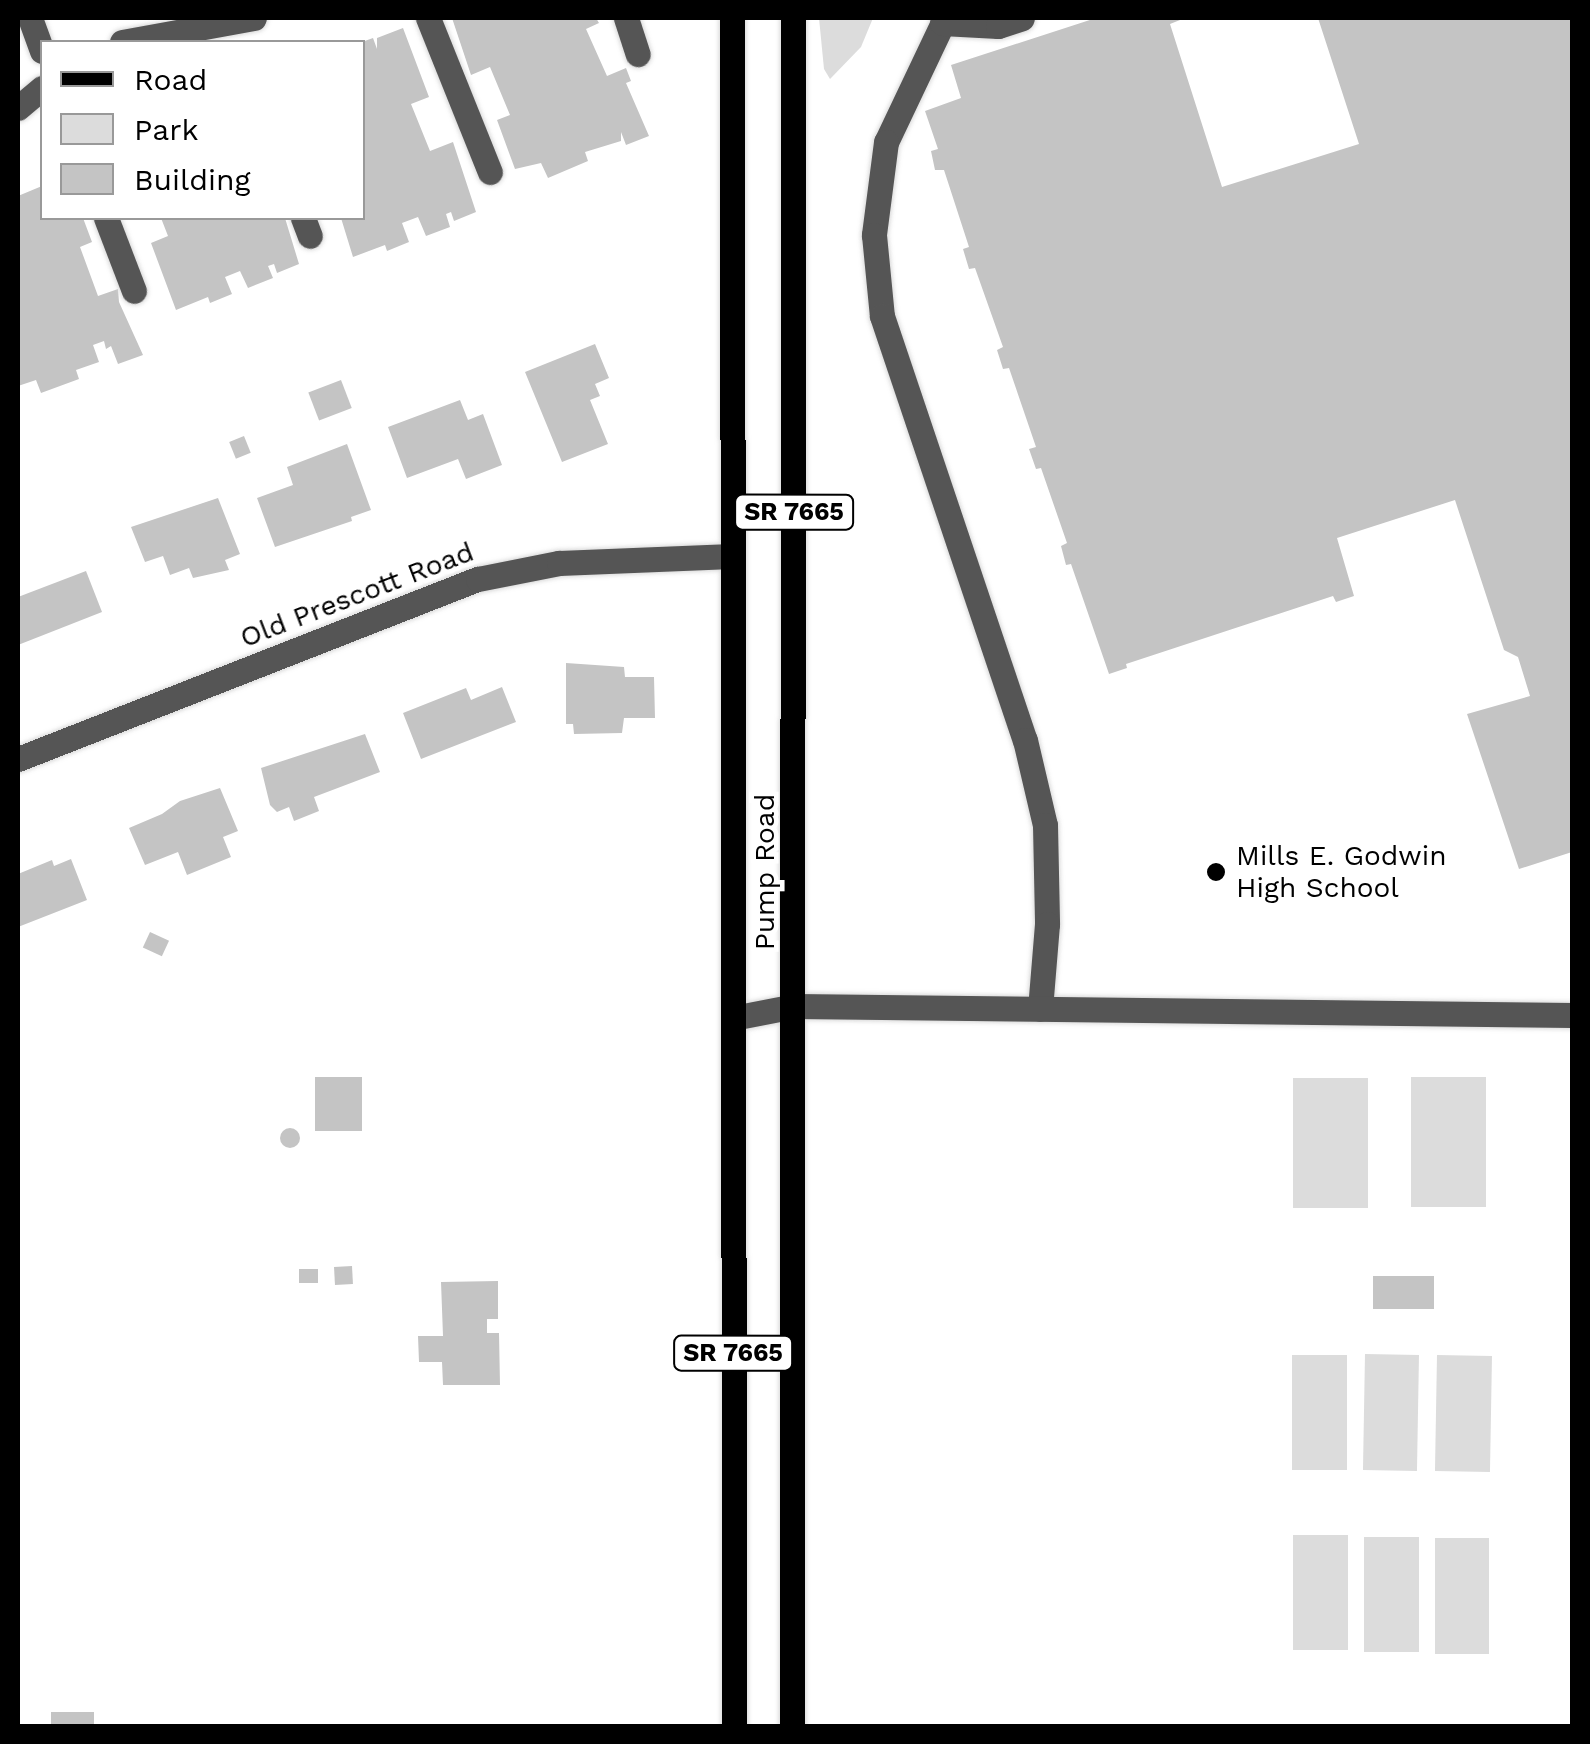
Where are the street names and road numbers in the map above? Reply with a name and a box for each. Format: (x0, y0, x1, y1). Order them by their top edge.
road number: SR 7665 (732, 492, 856, 532)
street label: Old Prescott Road (236, 535, 478, 655)
street label: Pump Road (748, 794, 782, 950)
road number: SR 7665 (670, 1333, 796, 1373)

